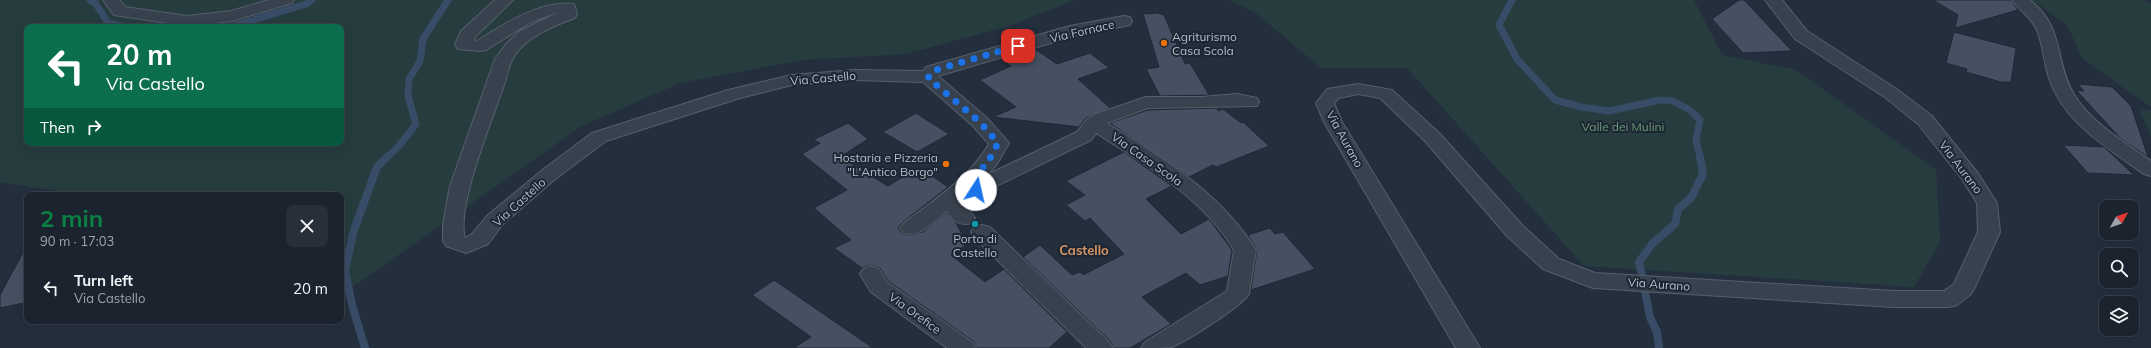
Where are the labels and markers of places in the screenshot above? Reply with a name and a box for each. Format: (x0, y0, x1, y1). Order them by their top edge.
pin (1001, 29, 1035, 63)
place label: Agriturismo Casa Scola (1172, 29, 1237, 58)
marker: Agriturismo Casa Scola (1159, 38, 1169, 48)
place label: Hostaria e Pizzeria "L'Antico Borgo" (834, 150, 938, 179)
marker: Hostaria e Pizzeria "L'Antico Borgo" (941, 159, 951, 169)
marker: Porta di Castello (970, 219, 980, 229)
place label: Porta di Castello (953, 231, 997, 260)

